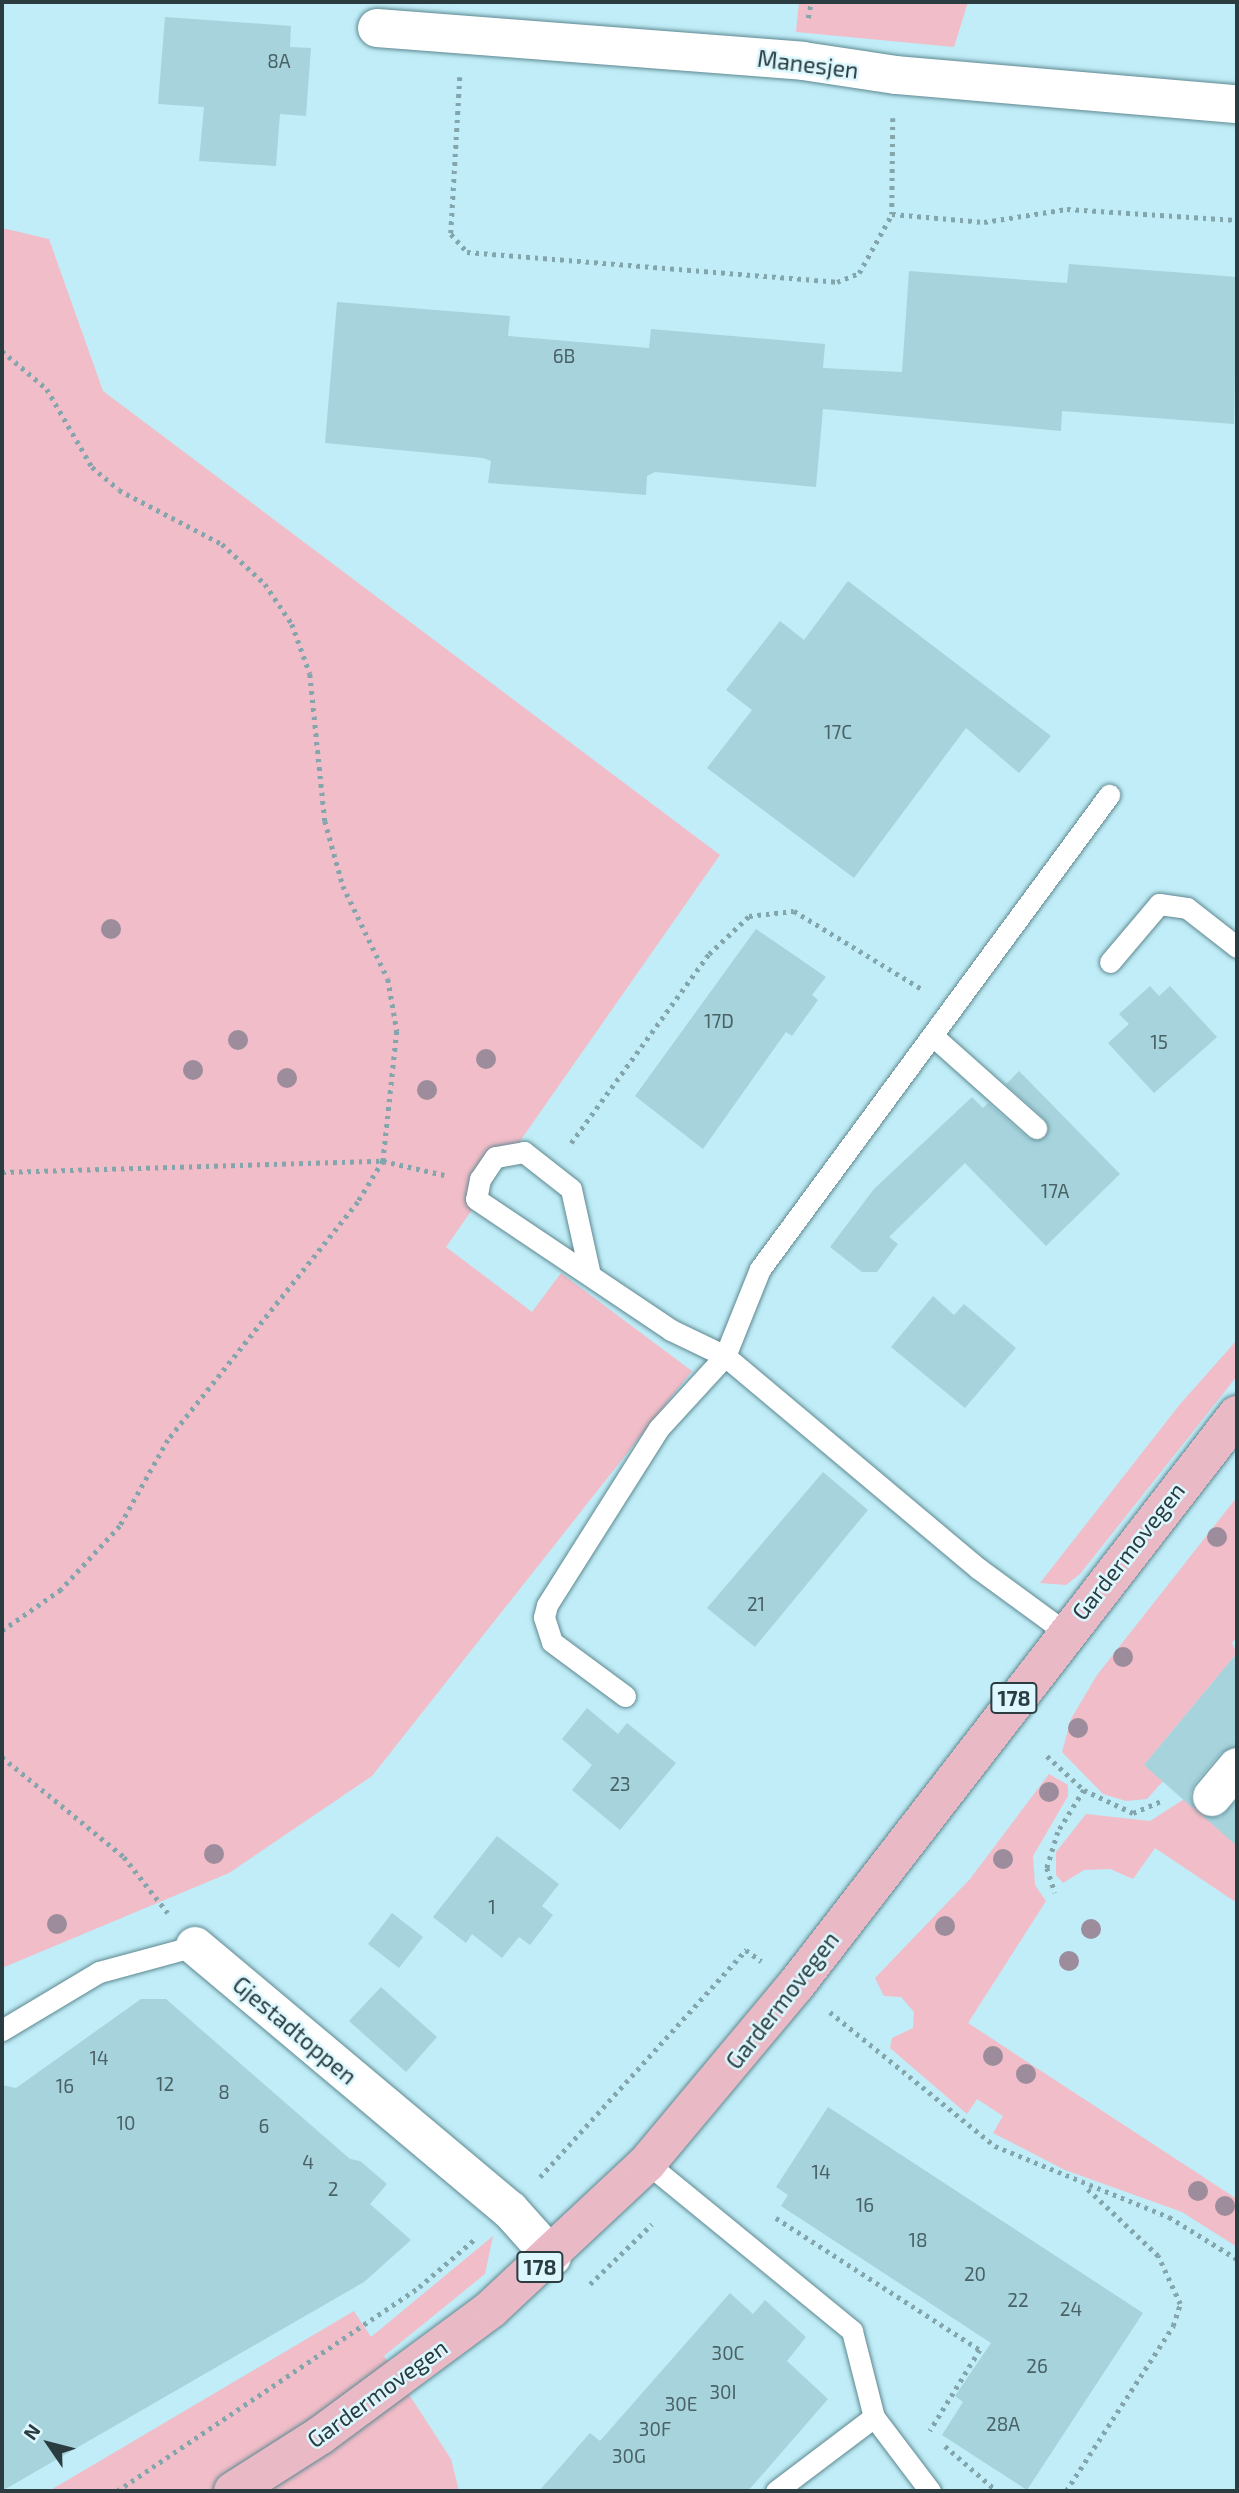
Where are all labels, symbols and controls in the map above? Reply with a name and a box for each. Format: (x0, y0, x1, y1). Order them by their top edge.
street label: Manesjen (756, 44, 860, 84)
house number: 8A (267, 50, 291, 72)
house number: 6B (553, 345, 575, 367)
house number: 17C (824, 721, 852, 743)
house number: 17D (704, 1010, 734, 1032)
house number: 15 (1150, 1031, 1168, 1053)
house number: 17A (1041, 1180, 1069, 1202)
street label: Gardermovegen (1066, 1477, 1190, 1625)
house number: 21 (747, 1593, 765, 1615)
road number: 178 (990, 1680, 1038, 1716)
house number: 23 (609, 1773, 631, 1795)
house number: 1 (488, 1896, 496, 1918)
street label: Gardermovegen (720, 1926, 844, 2074)
street label: Gjestadtoppen (228, 1970, 362, 2090)
house number: 14 (89, 2047, 109, 2069)
house number: 12 (156, 2073, 174, 2095)
house number: 16 (56, 2075, 74, 2097)
house number: 8 (218, 2081, 230, 2103)
house number: 10 (116, 2112, 136, 2134)
house number: 6 (259, 2115, 269, 2137)
house number: 4 (302, 2151, 314, 2173)
house number: 14 (811, 2161, 831, 2183)
house number: 2 (328, 2178, 338, 2200)
house number: 16 (856, 2194, 874, 2216)
house number: 18 (908, 2229, 928, 2251)
road number: 178 (516, 2250, 564, 2284)
house number: 20 (964, 2263, 986, 2285)
house number: 22 (1007, 2289, 1029, 2311)
house number: 24 (1060, 2298, 1082, 2320)
street label: Gardermovegen (301, 2333, 453, 2453)
house number: 30C (712, 2342, 744, 2364)
house number: 26 (1026, 2355, 1048, 2377)
house number: 30I (710, 2381, 736, 2403)
house number: 30E (665, 2393, 697, 2415)
north arrow (14, 2409, 84, 2479)
house number: 28A (986, 2413, 1020, 2435)
house number: 30F (639, 2418, 671, 2440)
text: N (18, 2419, 45, 2444)
house number: 30G (612, 2445, 646, 2467)

